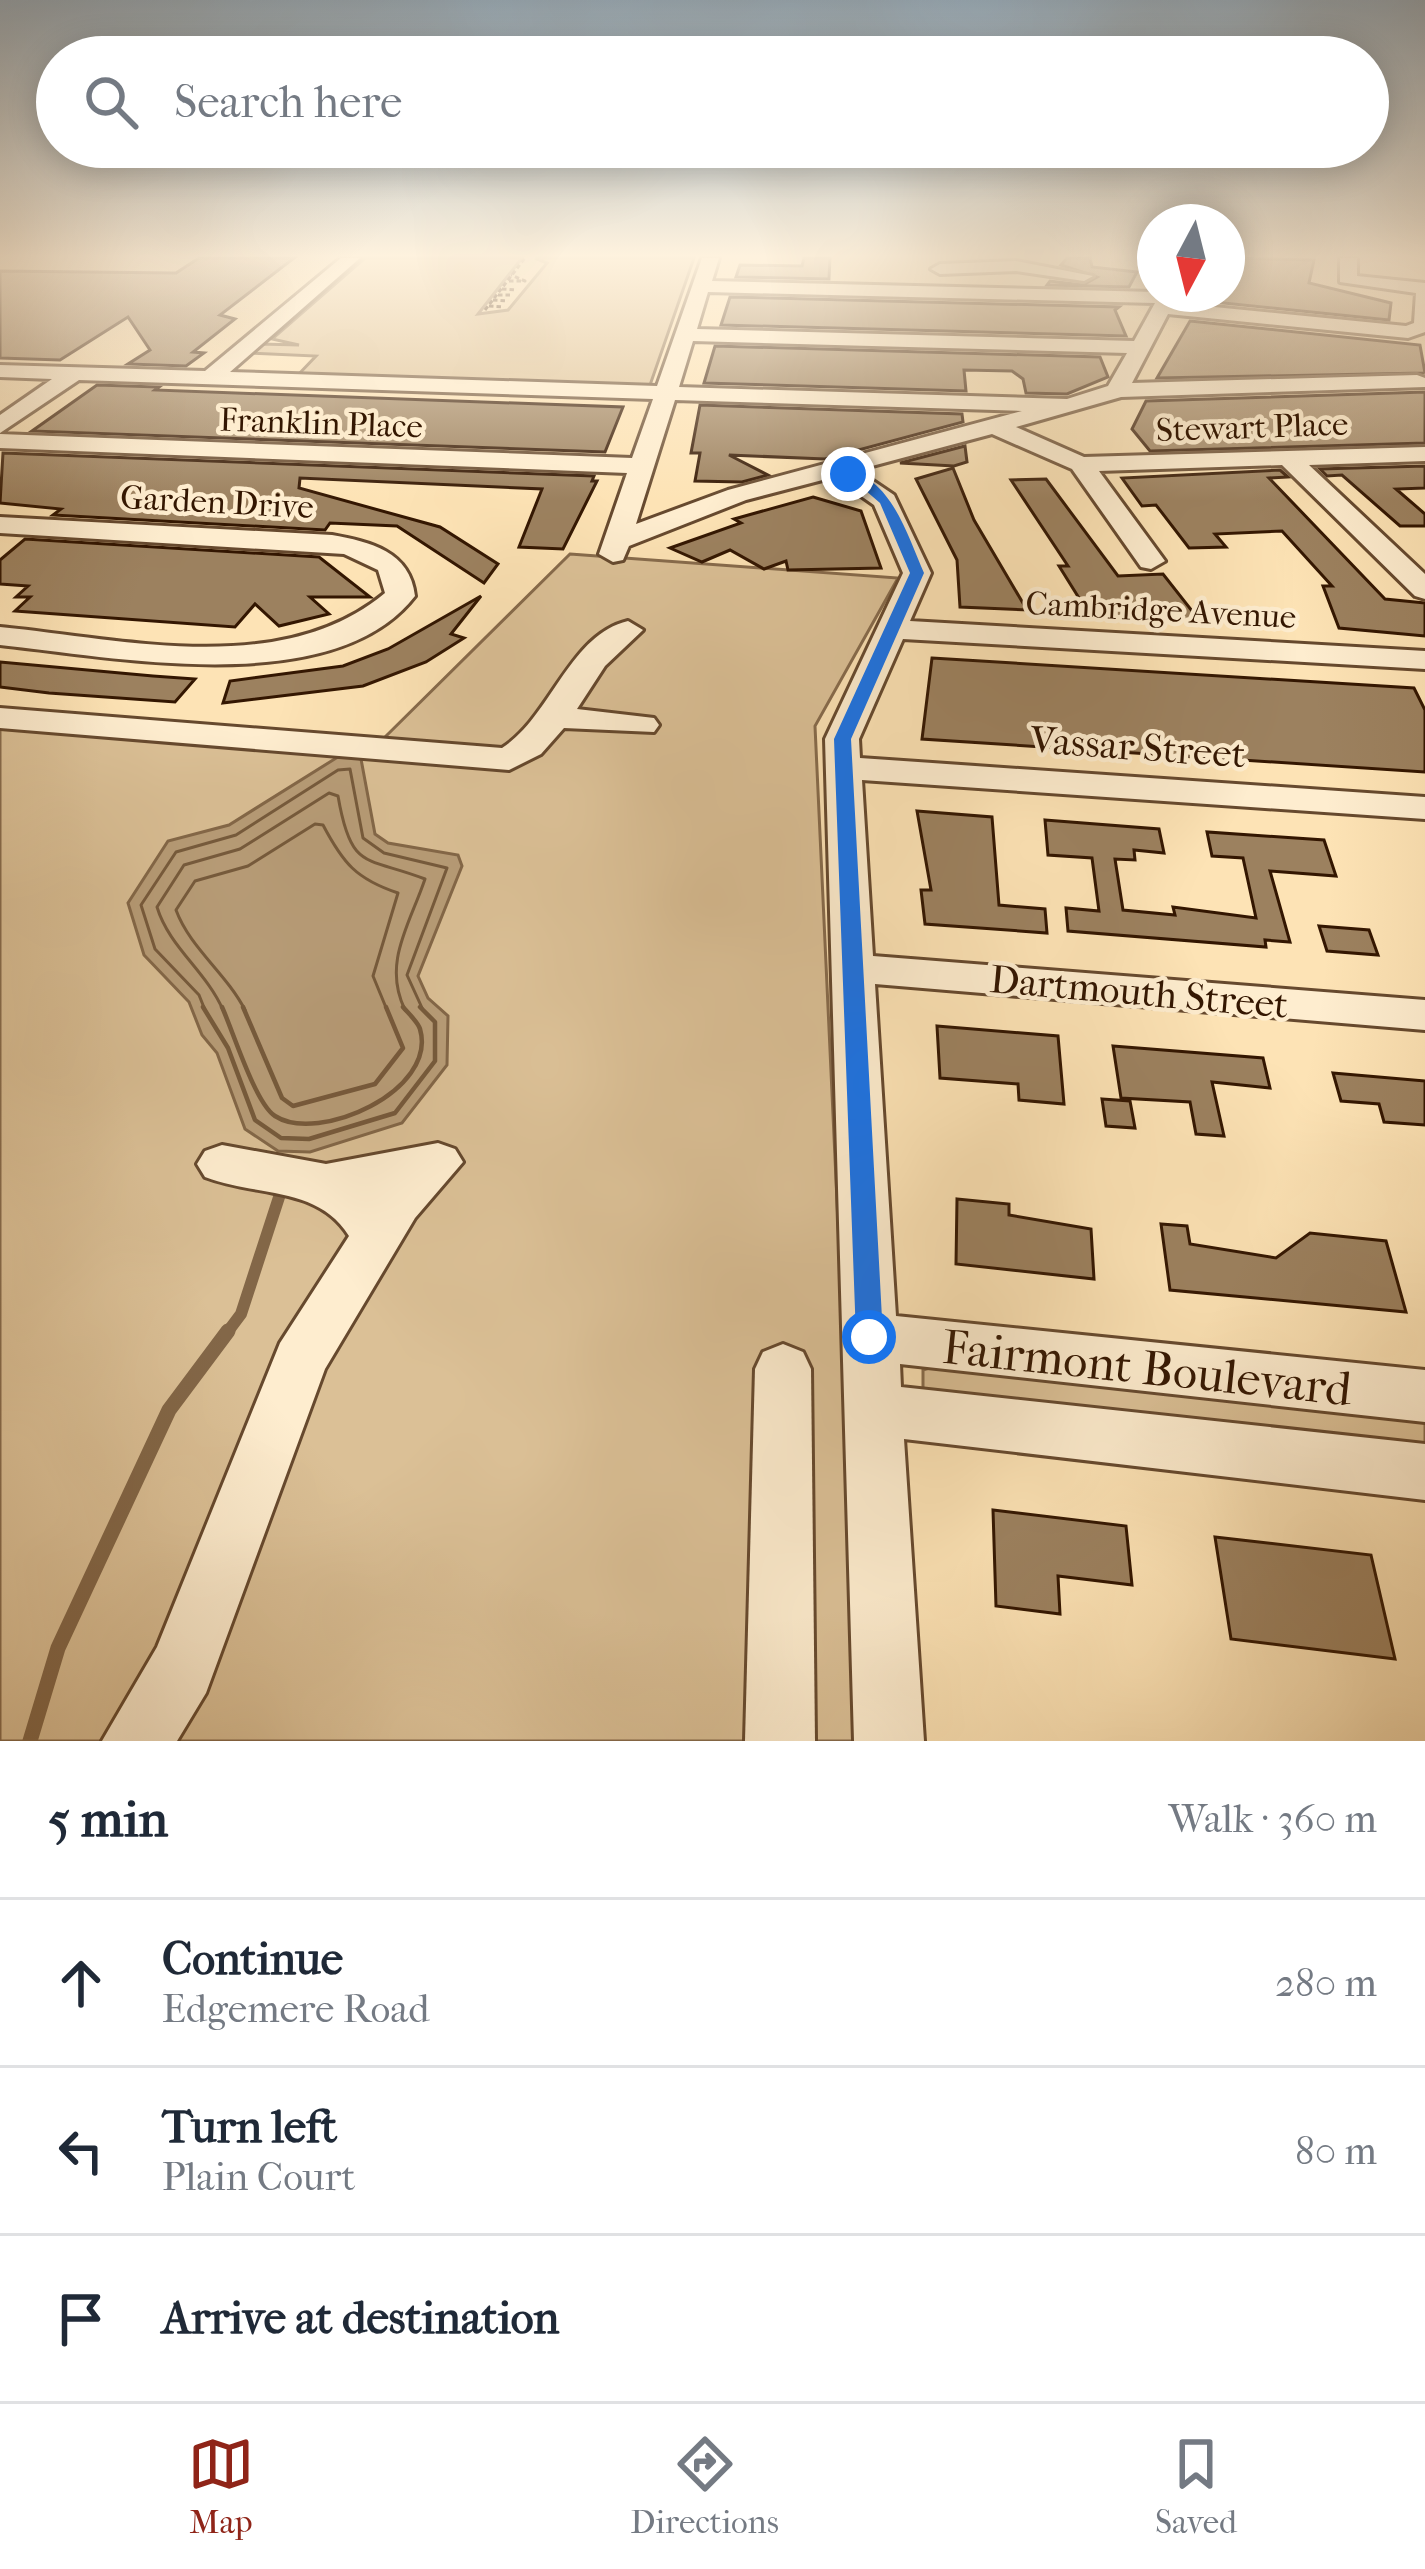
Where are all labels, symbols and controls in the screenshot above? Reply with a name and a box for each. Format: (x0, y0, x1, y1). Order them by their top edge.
search box (36, 36, 1389, 168)
icon: search (78, 69, 144, 135)
text: Search here (174, 76, 402, 129)
north arrow (1137, 204, 1245, 312)
street label: Franklin Place (219, 400, 423, 447)
street label: Stewart Place (1155, 405, 1349, 450)
route end (821, 447, 875, 501)
street label: Garden Drive (119, 478, 315, 527)
street label: Cambridge Avenue (1025, 584, 1297, 637)
street label: Vassar Street (1028, 716, 1247, 777)
street label: Dartmouth Street (988, 956, 1290, 1028)
route start (842, 1310, 896, 1364)
street label: Fairmont Boulevard (940, 1319, 1355, 1417)
text: 5 min (48, 1789, 168, 1849)
text: Walk · 360 m (1168, 1796, 1377, 1842)
text: Continue (162, 1933, 343, 1986)
icon: ahead (48, 1950, 114, 2016)
text: 280 m (1275, 1960, 1377, 2006)
text: Edgemere Road (162, 1986, 430, 2032)
text: Turn left (162, 2101, 337, 2154)
icon: left (48, 2118, 114, 2184)
text: 80 m (1295, 2128, 1377, 2174)
text: Plain Court (162, 2154, 355, 2200)
icon: arrive (48, 2286, 114, 2352)
text: Arrive at destination (162, 2292, 559, 2345)
tab: Map (188, 2431, 254, 2542)
tab: Directions (630, 2431, 779, 2542)
tab: Saved (1155, 2431, 1237, 2542)

